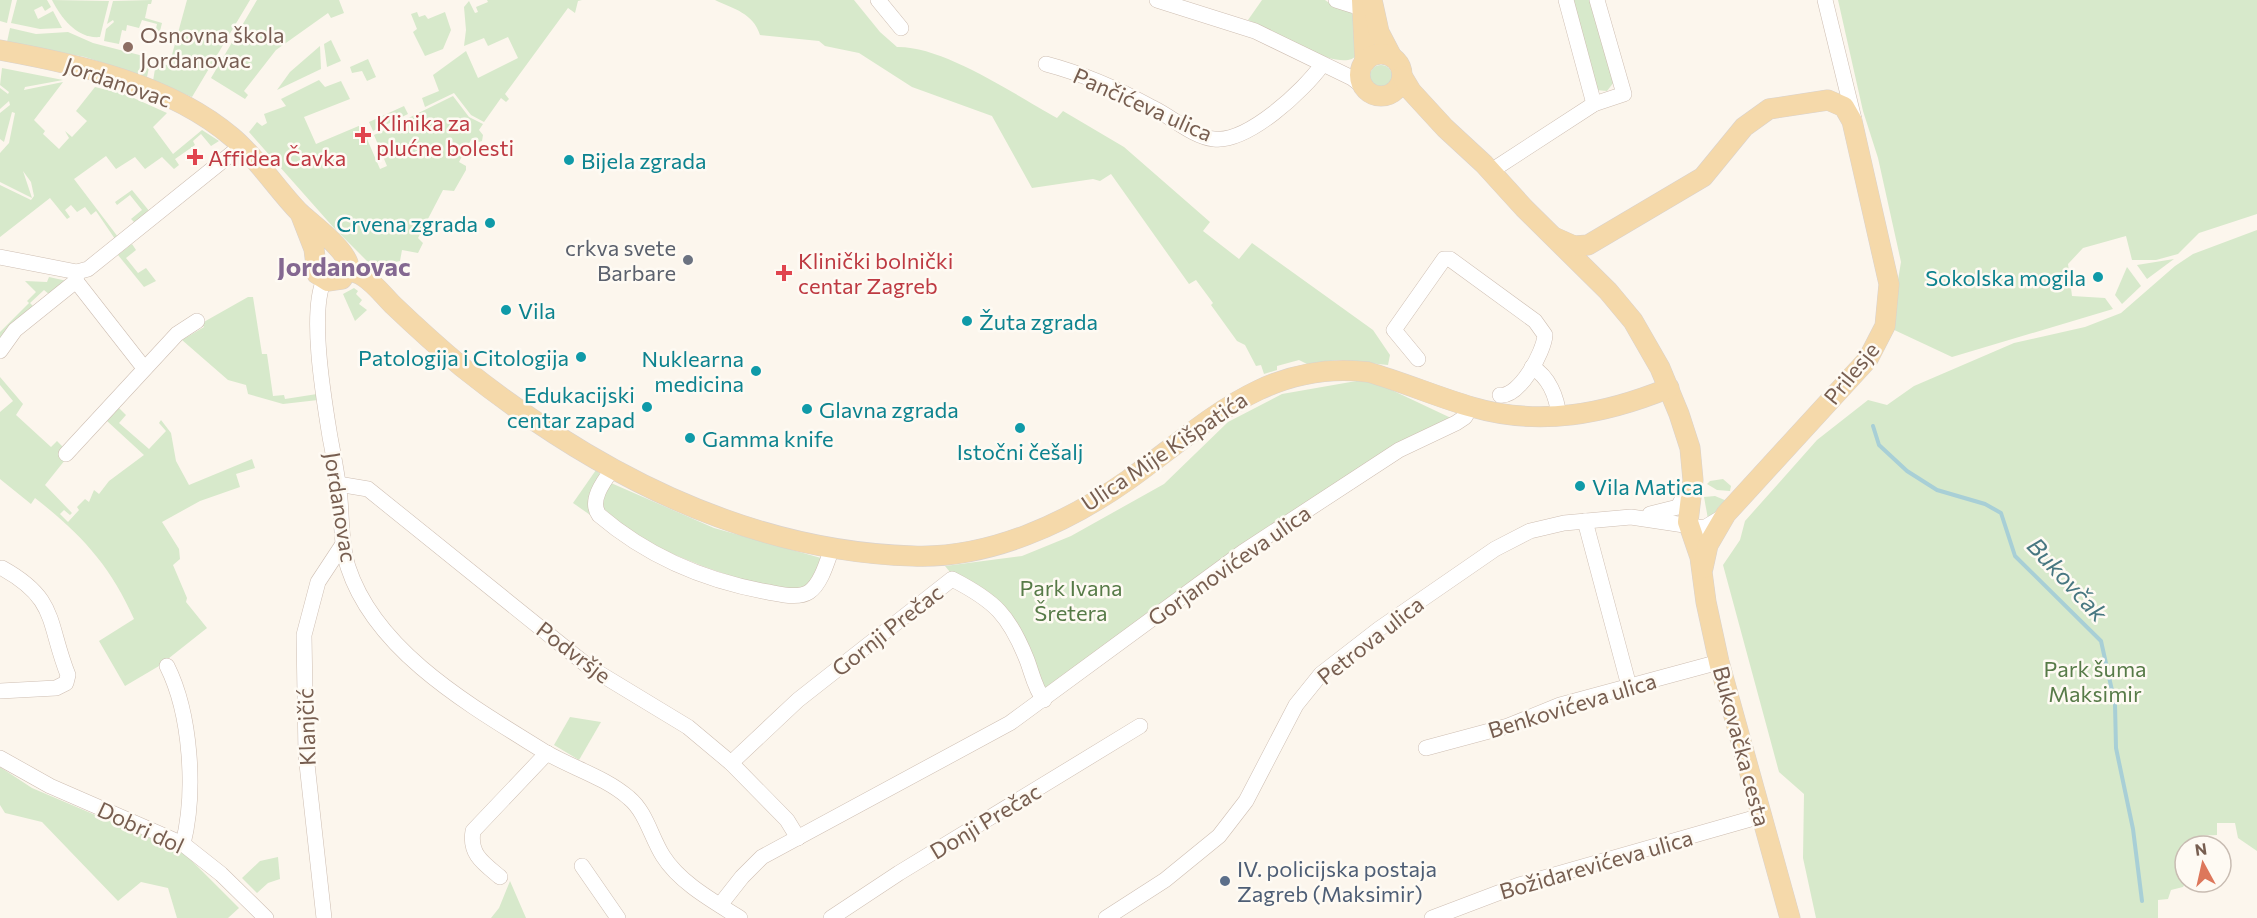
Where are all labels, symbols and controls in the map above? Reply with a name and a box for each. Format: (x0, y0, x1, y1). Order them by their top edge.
place label: Osnovna škola Jordanovac (140, 21, 285, 73)
marker: Osnovna škola Jordanovac (121, 40, 135, 54)
street label: Jordanovac (61, 51, 175, 113)
street label: Pančićeva ulica (1069, 61, 1217, 147)
place label: Klinika za plućne bolesti (376, 109, 514, 161)
marker: Klinika za plućne bolesti (354, 126, 372, 144)
place label: Affidea Čavka (208, 144, 346, 171)
place label: Bijela zgrada (581, 147, 707, 174)
marker: Affidea Čavka (186, 148, 204, 166)
marker: Bijela zgrada (562, 153, 576, 167)
place label: Crvena zgrada (336, 210, 478, 237)
marker: Crvena zgrada (483, 216, 497, 230)
place label: crkva svete Barbare (565, 234, 676, 286)
place label: Klinički bolnički centar Zagreb (798, 247, 953, 299)
district label: Jordanovac (277, 250, 411, 281)
marker: crkva svete Barbare (681, 253, 695, 267)
marker: Klinički bolnički centar Zagreb (775, 264, 793, 282)
place label: Sokolska mogila (1925, 264, 2086, 291)
marker: Sokolska mogila (2091, 270, 2105, 284)
place label: Vila (518, 297, 556, 324)
marker: Vila (499, 303, 513, 317)
place label: Žuta zgrada (979, 308, 1098, 335)
marker: Žuta zgrada (960, 314, 974, 328)
street label: Prilesje (1818, 336, 1884, 410)
place label: Patologija i Citologija (358, 344, 569, 371)
place label: Nuklearna medicina (642, 345, 744, 397)
marker: Patologija i Citologija (574, 350, 588, 364)
marker: Nuklearna medicina (749, 364, 763, 378)
place label: Edukacijski centar zapad (507, 381, 635, 433)
street label: Ulica Mije Kišpatića (1076, 386, 1252, 516)
place label: Glavna zgrada (819, 396, 959, 423)
marker: Edukacijski centar zapad (640, 400, 654, 414)
marker: Glavna zgrada (800, 402, 814, 416)
marker: Istočni češalj (1013, 421, 1027, 435)
place label: Gamma knife (702, 425, 834, 452)
marker: Gamma knife (683, 431, 697, 445)
place label: Istočni češalj (957, 438, 1083, 465)
street label: Jordanovac (319, 450, 363, 564)
place label: Vila Matica (1592, 473, 1703, 500)
marker: Vila Matica (1573, 479, 1587, 493)
street label: Gorjanovićeva ulica (1142, 499, 1316, 631)
water label: Bukovčak (2022, 531, 2115, 628)
park label: Park Ivana Šretera (1019, 574, 1123, 626)
street label: Gornji Prečac (826, 578, 948, 682)
street label: Petrova ulica (1311, 590, 1429, 690)
street label: Podvršje (531, 615, 617, 689)
park label: Park šuma Maksimir (2043, 655, 2147, 707)
street label: Bukovačka cesta (1708, 663, 1776, 829)
street label: Benkovićeva ulica (1485, 667, 1659, 743)
street label: Klanjčić (291, 688, 321, 766)
street label: Donji Prečac (925, 777, 1045, 865)
street label: Dobri dol (93, 795, 189, 859)
street label: Božidarevićeva ulica (1496, 824, 1696, 904)
north arrow (2173, 834, 2233, 894)
text: N (2194, 838, 2208, 859)
place label: IV. policijska postaja Zagreb (Maksimir) (1237, 855, 1437, 907)
marker: IV. policijska postaja Zagreb (Maksimir) (1218, 874, 1232, 888)

